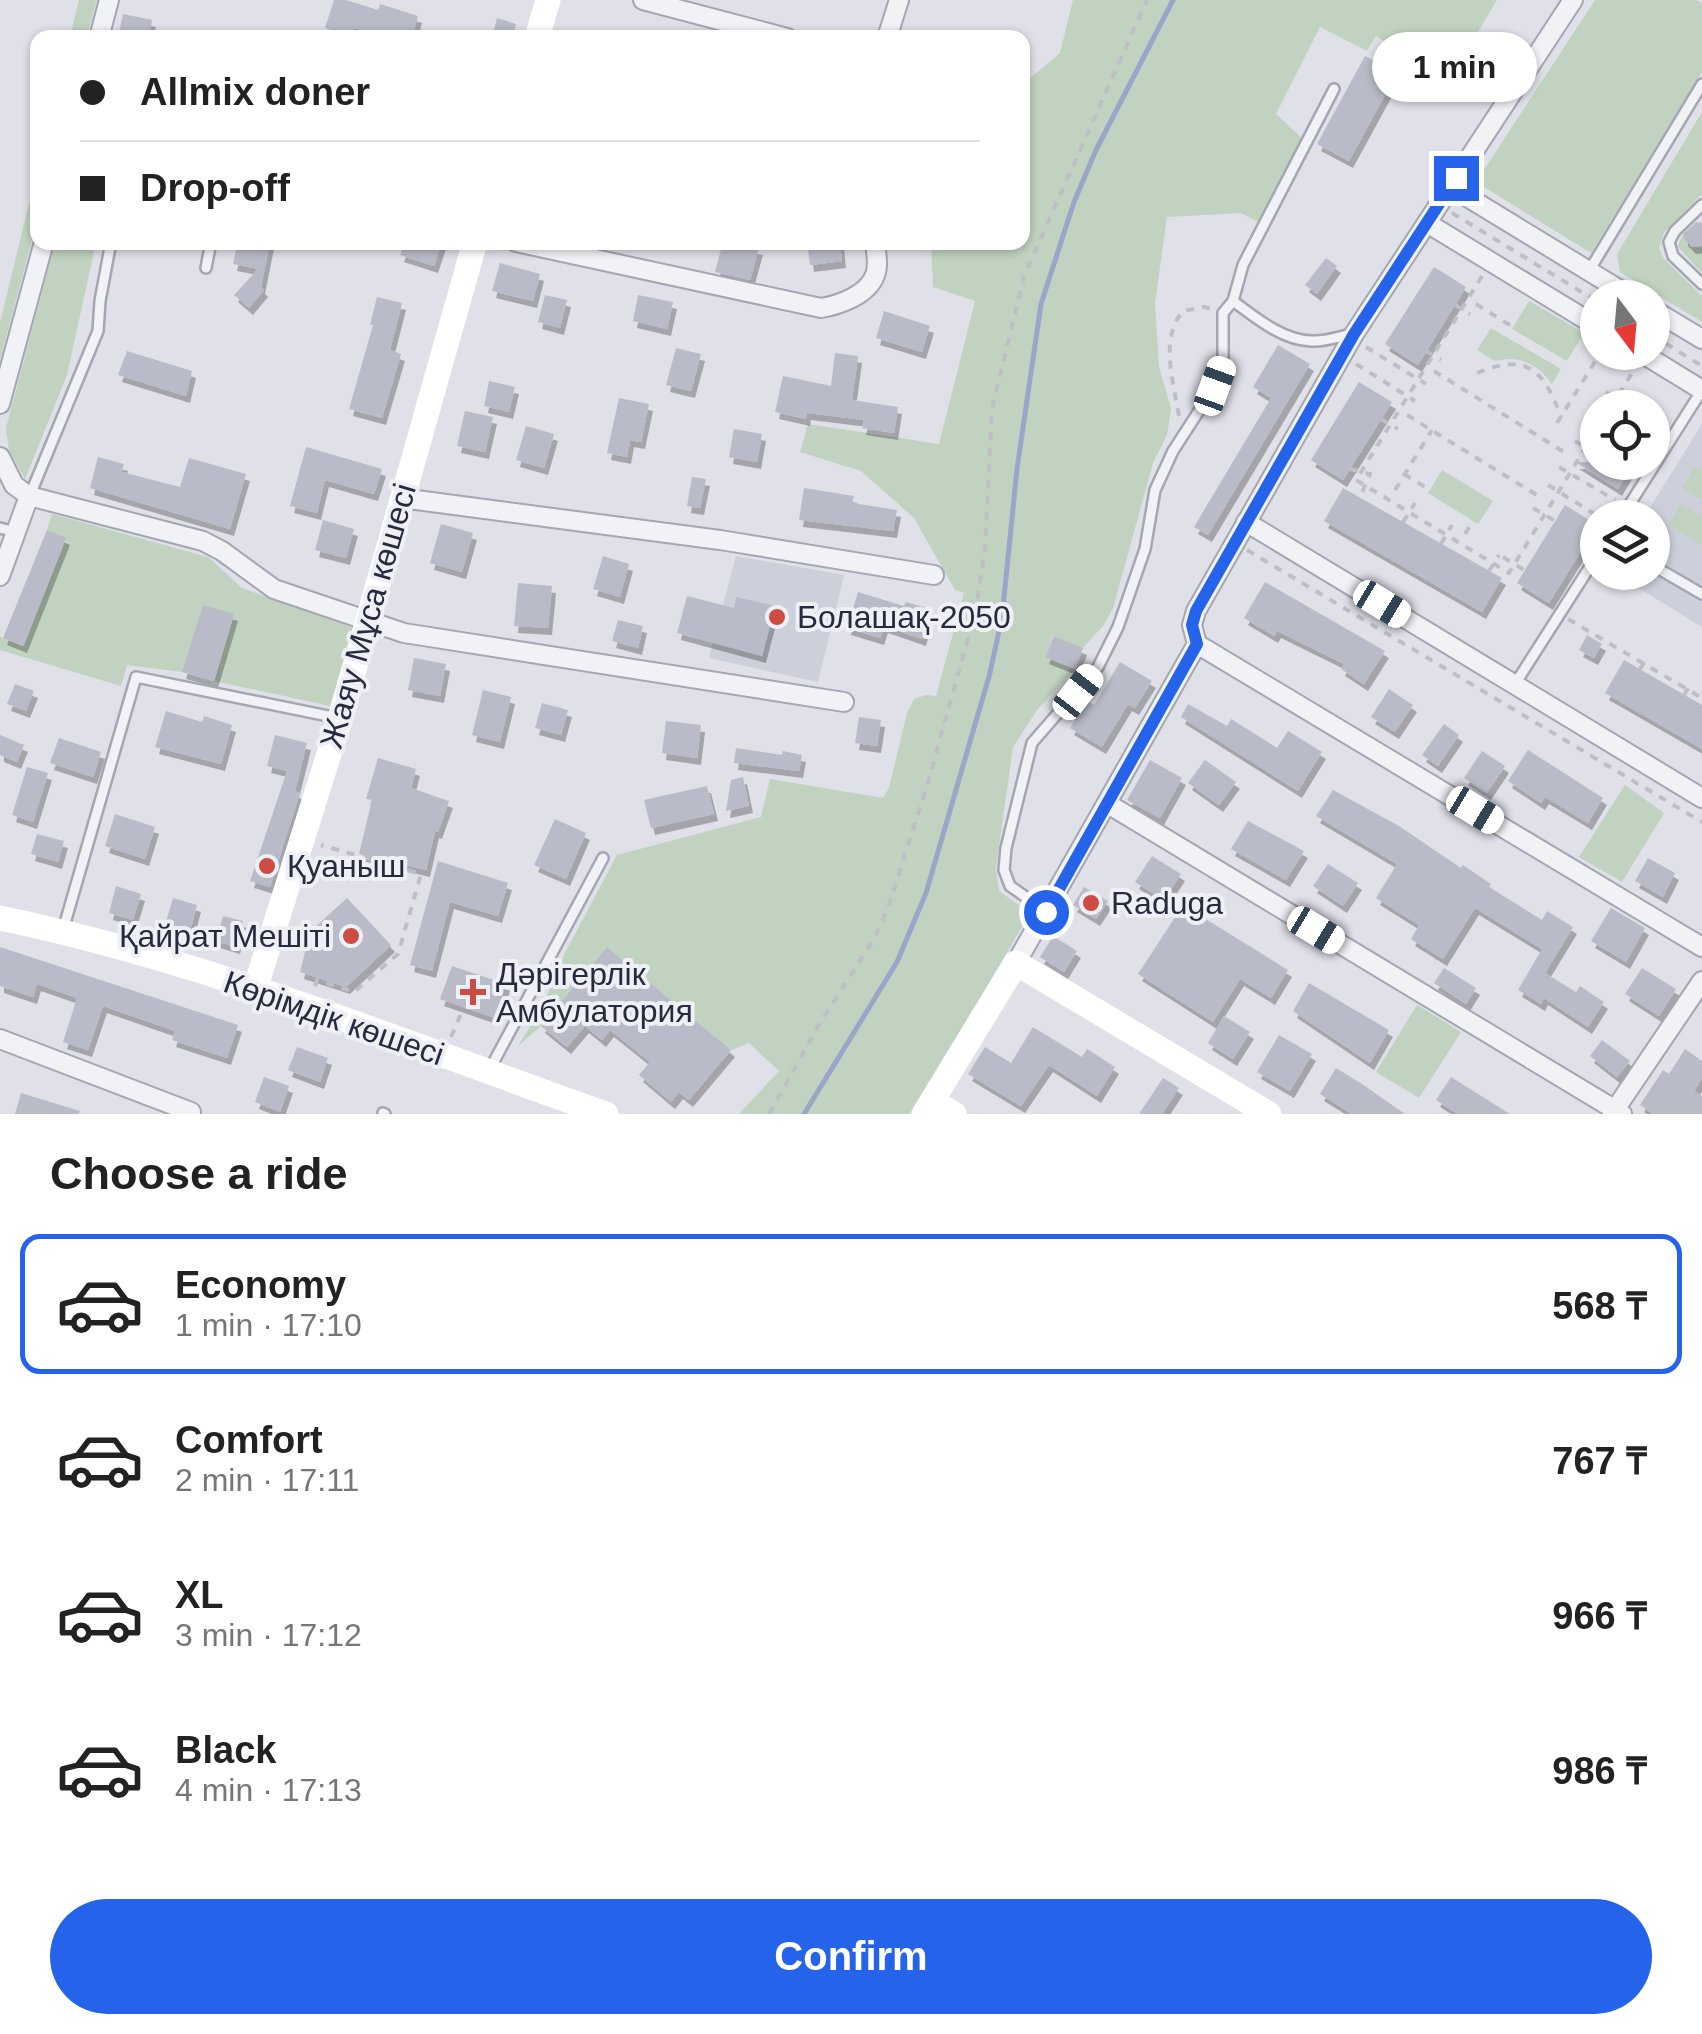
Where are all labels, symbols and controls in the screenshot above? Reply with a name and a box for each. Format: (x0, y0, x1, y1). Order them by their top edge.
callout: 1 min (1374, 33, 1538, 103)
text: 1 min (1413, 49, 1496, 85)
text: Allmix doner (140, 71, 370, 113)
route end (1434, 156, 1479, 201)
text: Drop-off (140, 167, 290, 209)
north arrow (1580, 280, 1670, 370)
map controls (1580, 280, 1670, 590)
car (1191, 353, 1239, 419)
button: locate (1580, 390, 1670, 480)
street label: Жаяу Мұса көшесі (313, 480, 423, 752)
button: layers (1580, 500, 1670, 590)
car (1349, 576, 1415, 632)
place label: Болашақ-2050 (797, 599, 1011, 635)
marker: Болашақ-2050 (766, 606, 788, 628)
car (1048, 659, 1108, 725)
car (1442, 782, 1508, 838)
place label: Қуаныш (287, 848, 405, 884)
marker: Қуаныш (256, 855, 278, 877)
place label: Raduga (1111, 885, 1223, 921)
route start (1024, 890, 1069, 935)
marker: Raduga (1080, 892, 1102, 914)
car (1283, 902, 1349, 958)
place label: Қайрат Мешіті (119, 918, 331, 954)
marker: Қайрат Мешіті (340, 925, 362, 947)
place label: Дәрігерлік Амбулатория (496, 956, 693, 1029)
street label: Көрімдік көшесі (219, 963, 449, 1073)
marker: Дәрігерлік Амбулатория (460, 979, 486, 1005)
text: Choose a ride (50, 1148, 348, 1199)
icon: car (55, 1259, 145, 1349)
text: Economy (175, 1264, 346, 1306)
text: 568 ₸ (1552, 1285, 1647, 1327)
text: 1 min · 17:10 (175, 1307, 362, 1343)
icon: car (55, 1414, 145, 1504)
text: Comfort (175, 1419, 323, 1461)
text: 767 ₸ (1552, 1440, 1647, 1482)
text: 2 min · 17:11 (175, 1462, 359, 1498)
icon: car (55, 1569, 145, 1659)
text: XL (175, 1574, 224, 1616)
text: 966 ₸ (1552, 1595, 1647, 1637)
text: 3 min · 17:12 (175, 1617, 362, 1653)
icon: car (55, 1724, 145, 1814)
text: Black (175, 1729, 276, 1771)
text: 986 ₸ (1552, 1750, 1647, 1792)
text: 4 min · 17:13 (175, 1772, 362, 1808)
button: Confirm (50, 1899, 1652, 2014)

